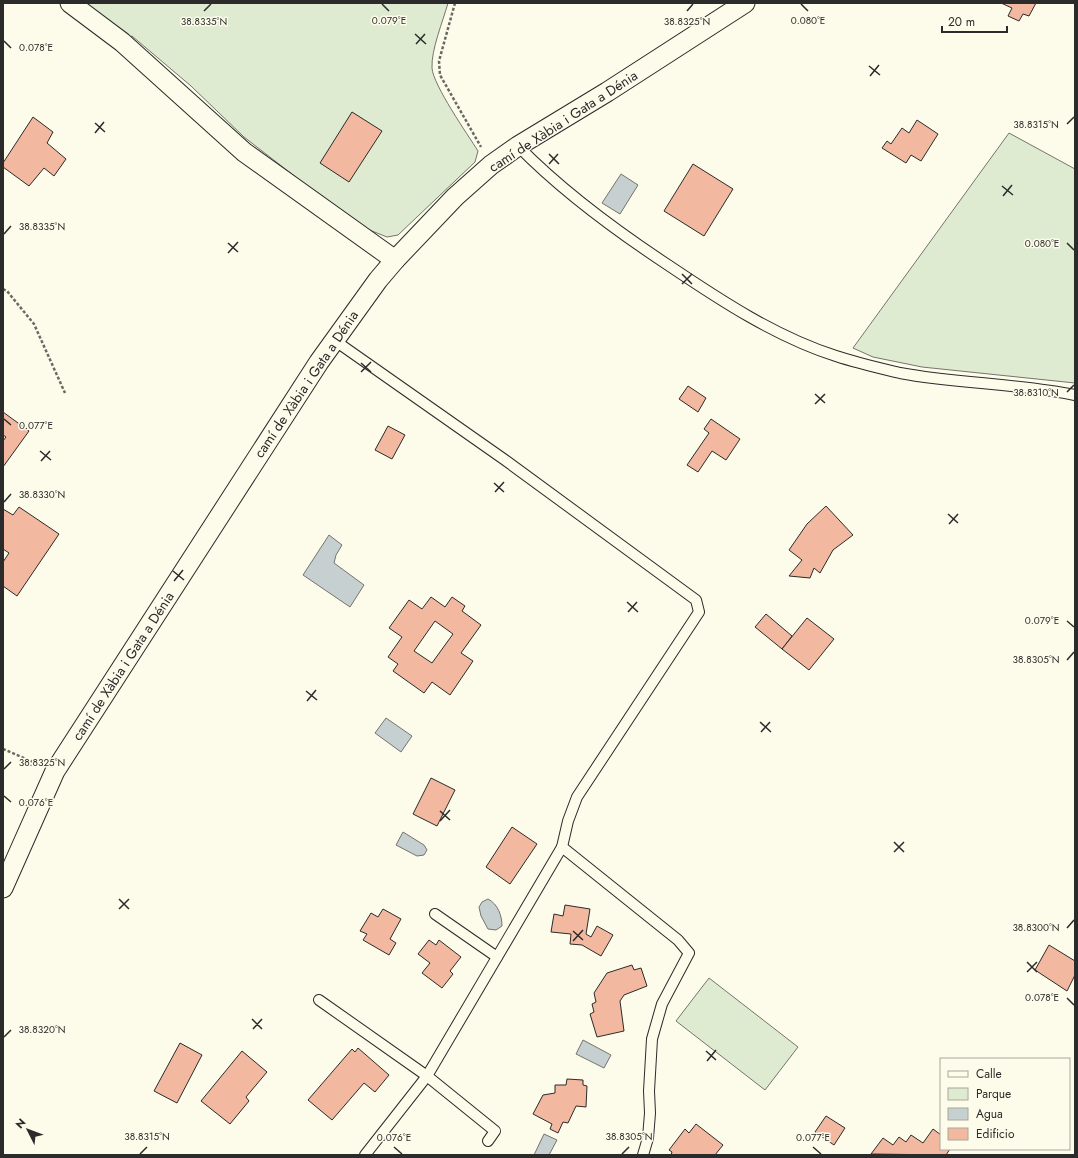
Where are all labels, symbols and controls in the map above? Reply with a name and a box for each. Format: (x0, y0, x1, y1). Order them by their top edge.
scale bar (942, 8, 1007, 34)
text: 0.079°E (372, 13, 406, 28)
text: 0.080°E (791, 13, 825, 28)
text: 20 m (948, 13, 975, 31)
text: 38.8335°N (181, 14, 227, 29)
text: 38.8325°N (664, 14, 710, 29)
text: 0.078°E (19, 40, 53, 55)
street label: camí de Xàbia i Gata a Dénia (485, 65, 641, 177)
text: 38.8315°N (1013, 117, 1059, 132)
text: 38.8335°N (19, 219, 65, 234)
text: 0.080°E (1025, 236, 1059, 251)
street label: camí de Xàbia i Gata a Dénia (249, 306, 363, 462)
text: 38.8310°N (1013, 385, 1059, 400)
text: 0.077°E (19, 418, 53, 433)
text: 38.8330°N (19, 487, 65, 502)
street label: camí de Xàbia i Gata a Dénia (67, 588, 179, 744)
text: 0.079°E (1025, 613, 1059, 628)
text: 38.8305°N (1013, 652, 1059, 667)
text: 38.8325°N (19, 755, 65, 770)
text: 0.076°E (19, 795, 53, 810)
text: 38.8300°N (1012, 920, 1060, 935)
text: 0.078°E (1025, 990, 1059, 1005)
text: 38.8320°N (19, 1022, 65, 1037)
legend (940, 1058, 1070, 1150)
text: Calle (976, 1065, 1002, 1083)
text: Parque (976, 1085, 1011, 1103)
text: Agua (976, 1105, 1003, 1123)
north arrow (8, 1110, 48, 1150)
text: N (12, 1115, 29, 1132)
text: Edificio (976, 1125, 1015, 1143)
text: 38.8315°N (124, 1129, 170, 1144)
text: 38.8305°N (606, 1129, 652, 1144)
text: 0.076°E (377, 1130, 411, 1145)
text: 0.077°E (796, 1130, 830, 1145)

